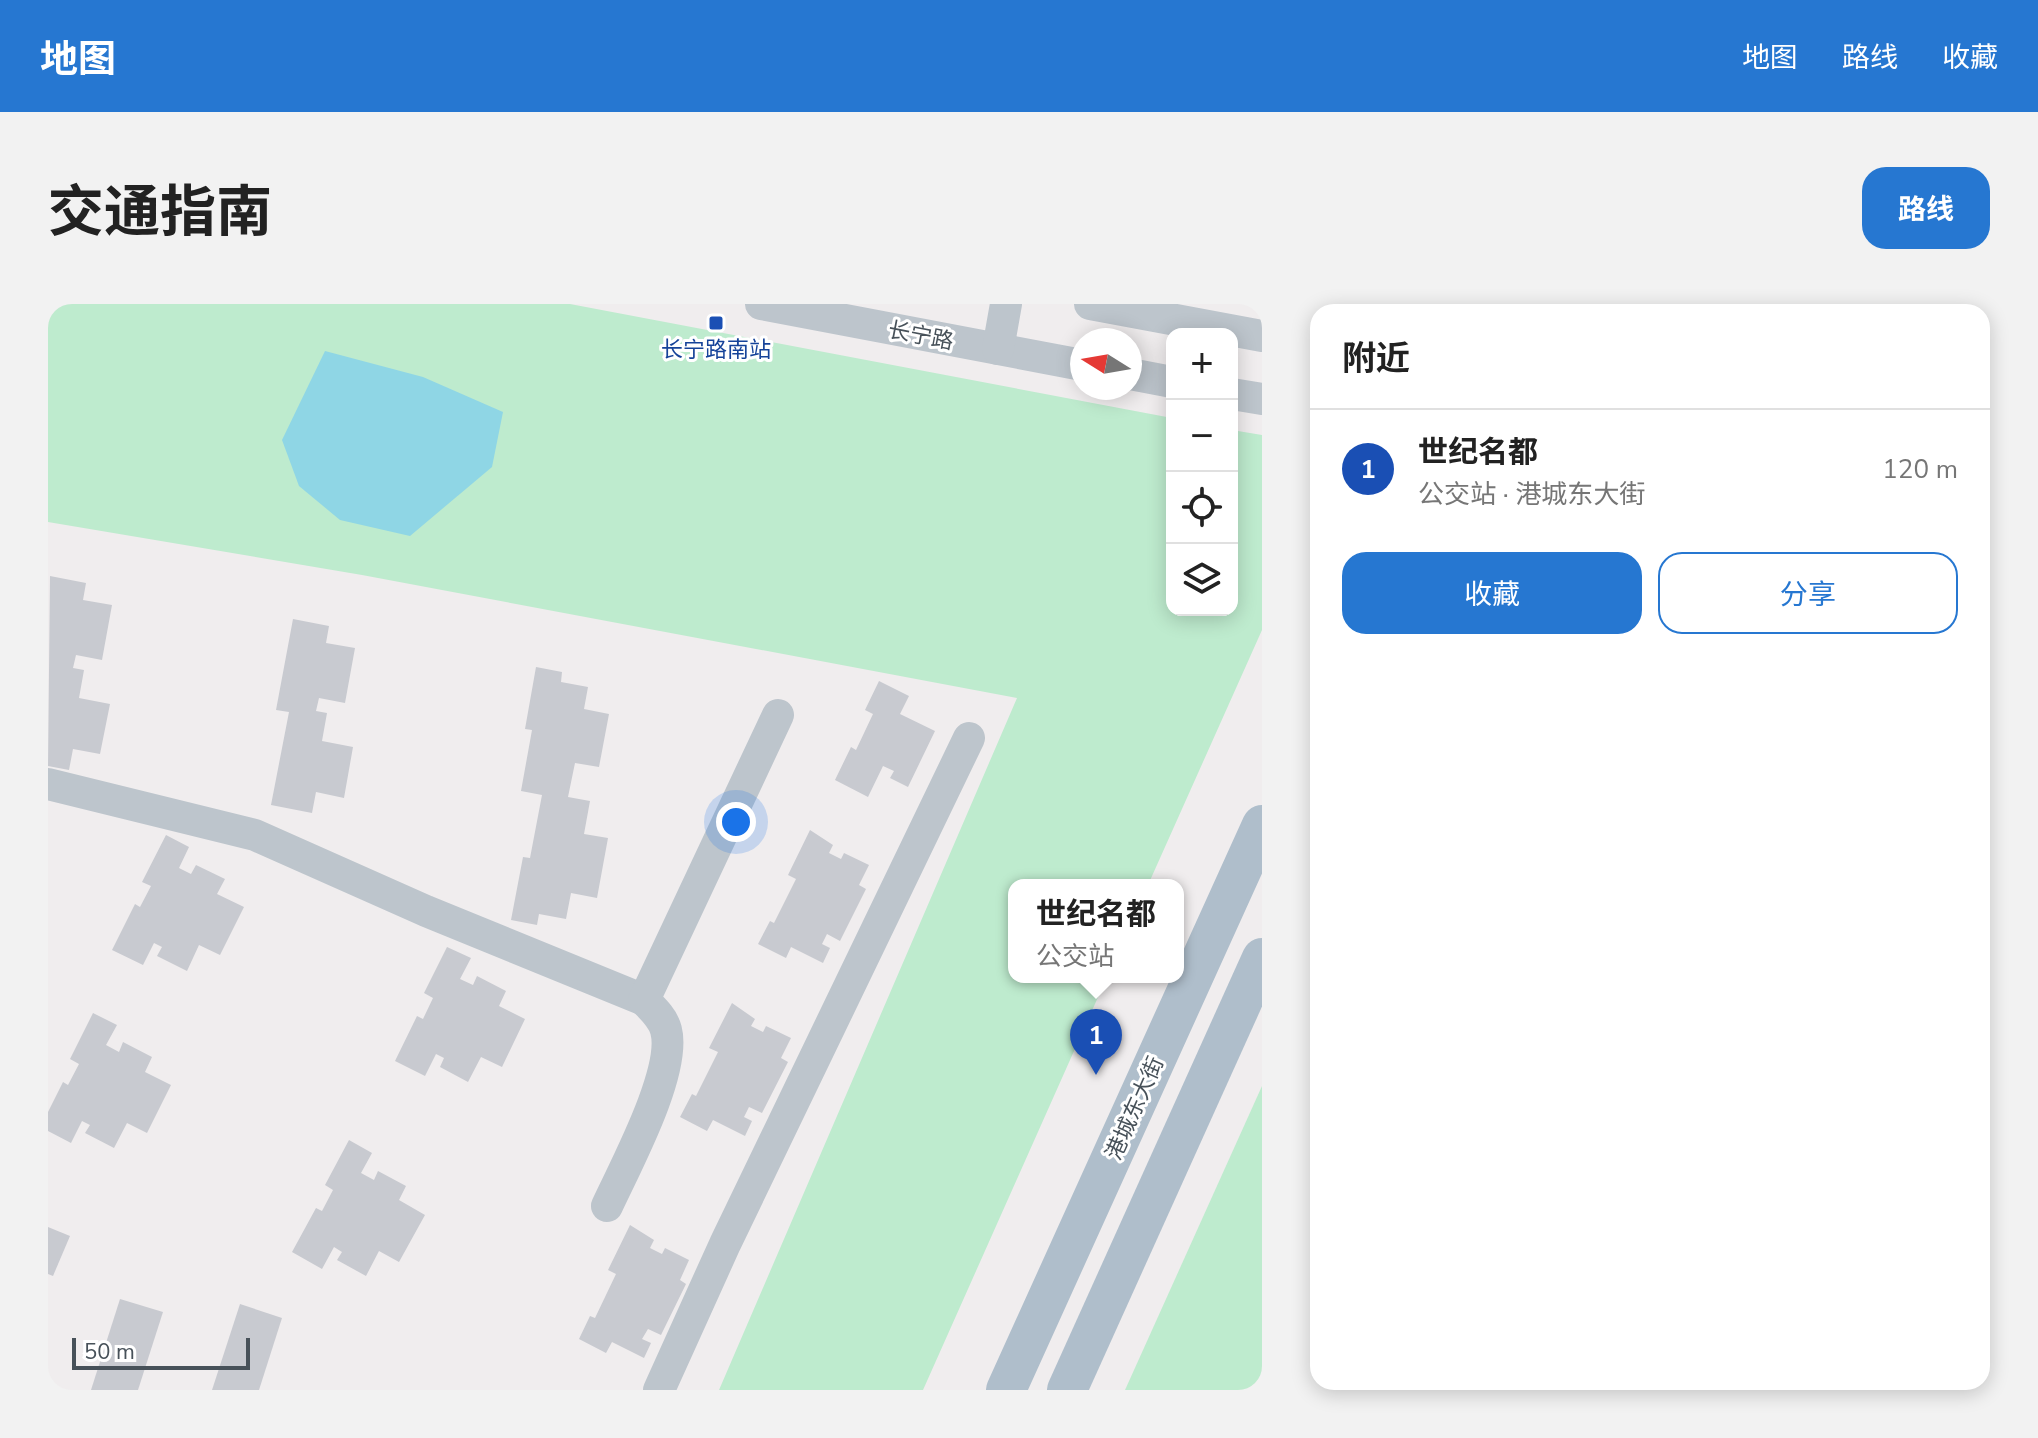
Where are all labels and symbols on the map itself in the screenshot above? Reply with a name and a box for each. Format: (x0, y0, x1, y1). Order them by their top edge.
marker: 长宁路南站 (707, 314, 725, 332)
street label: 长宁路 (886, 315, 956, 357)
north arrow (1070, 328, 1142, 400)
place label: 长宁路南站 (661, 335, 771, 365)
your location (716, 802, 756, 842)
pin: 1 (1070, 1009, 1122, 1075)
street label: 港城东大街 (1099, 1052, 1171, 1165)
scale bar (72, 1334, 250, 1370)

